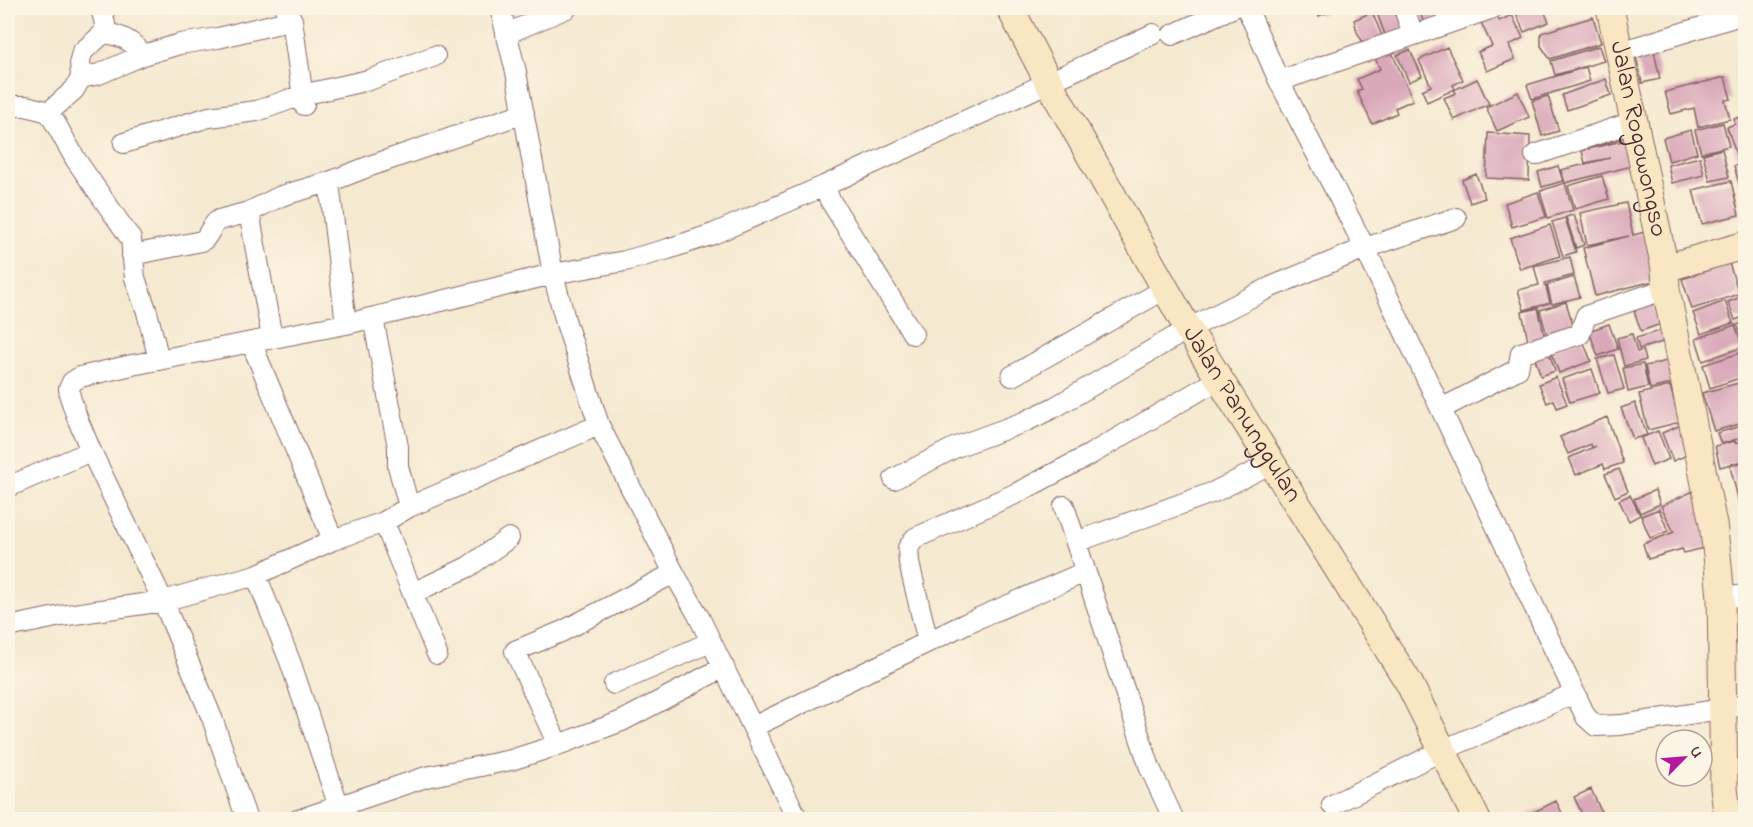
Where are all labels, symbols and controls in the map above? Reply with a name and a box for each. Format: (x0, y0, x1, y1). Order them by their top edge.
street label: Jalan Rogowongso (1599, 38, 1677, 241)
street label: Jalan Panunggulan (1172, 319, 1311, 510)
north arrow (1654, 728, 1714, 788)
text: U (1683, 743, 1709, 762)

